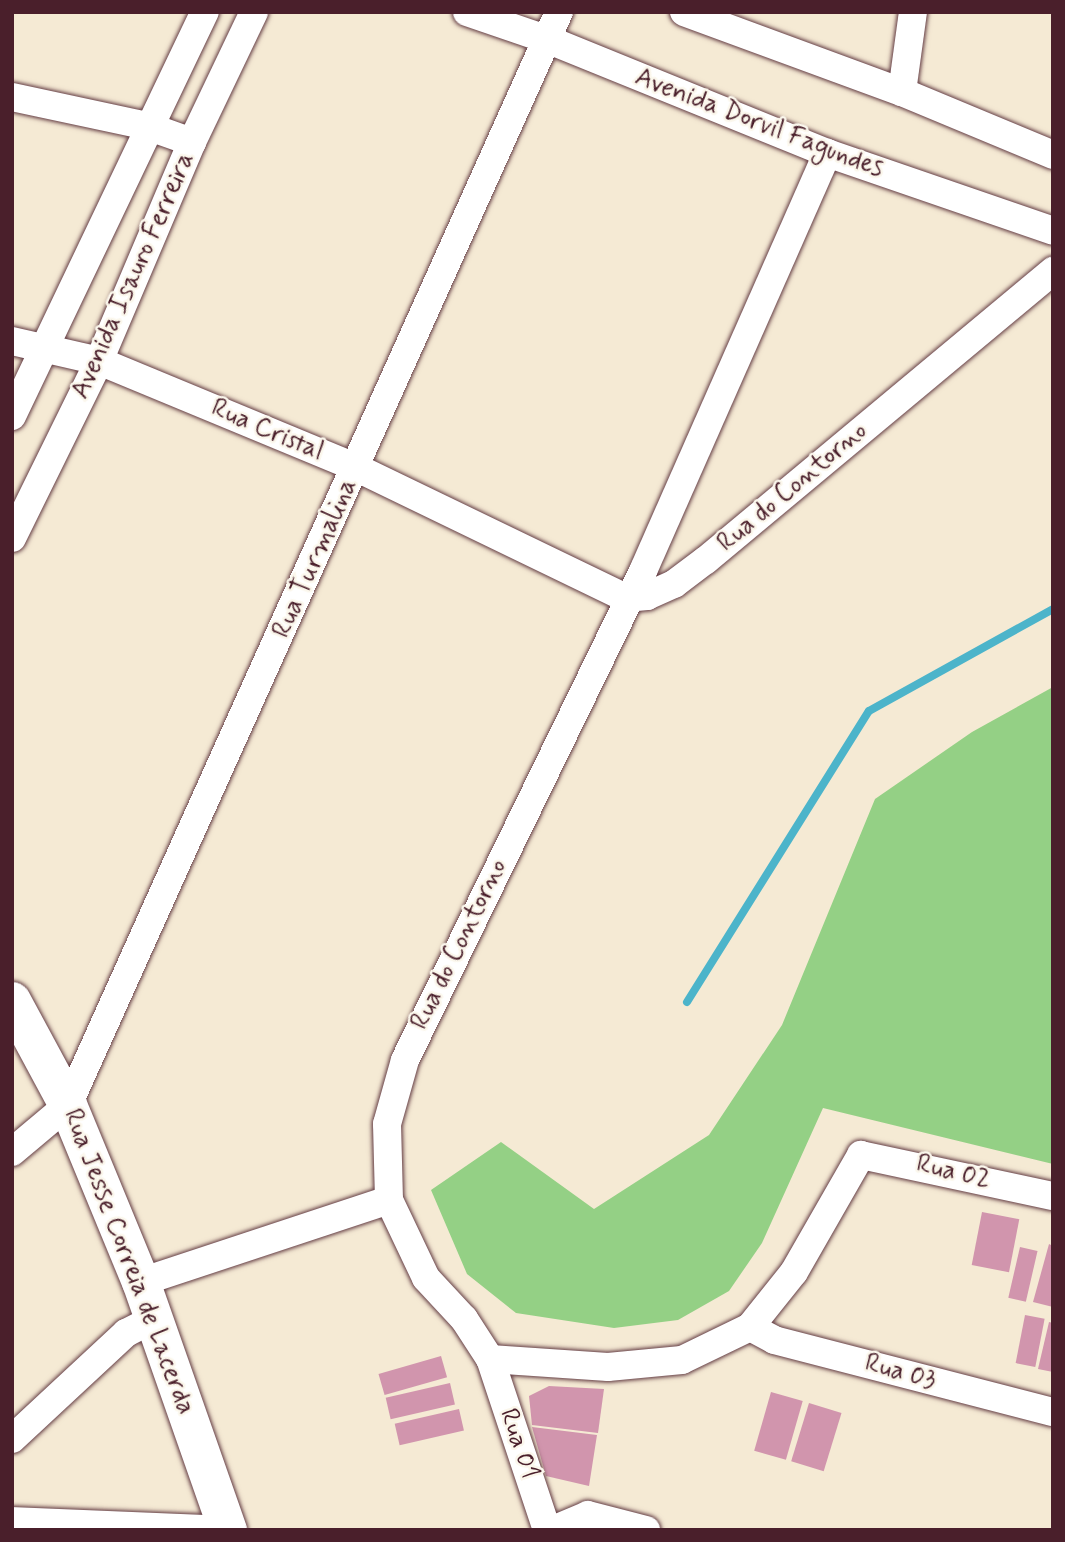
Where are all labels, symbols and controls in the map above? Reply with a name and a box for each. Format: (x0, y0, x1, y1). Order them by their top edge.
street label: Avenida Dorvil Fagundes (628, 61, 890, 187)
street label: Avenida Isauro Ferreira (66, 149, 202, 403)
street label: Rua Cristal (206, 393, 328, 469)
street label: Rua do Contorno (715, 419, 871, 557)
street label: Rua Turmalina (268, 478, 364, 640)
street label: Rua do Contorno (407, 859, 513, 1031)
street label: Rua Jesse Correia de Lacerda (54, 1103, 202, 1421)
street label: Rua 02 (913, 1149, 993, 1197)
street label: Rua 03 (861, 1349, 939, 1397)
street label: Rua 01 (491, 1405, 545, 1483)

